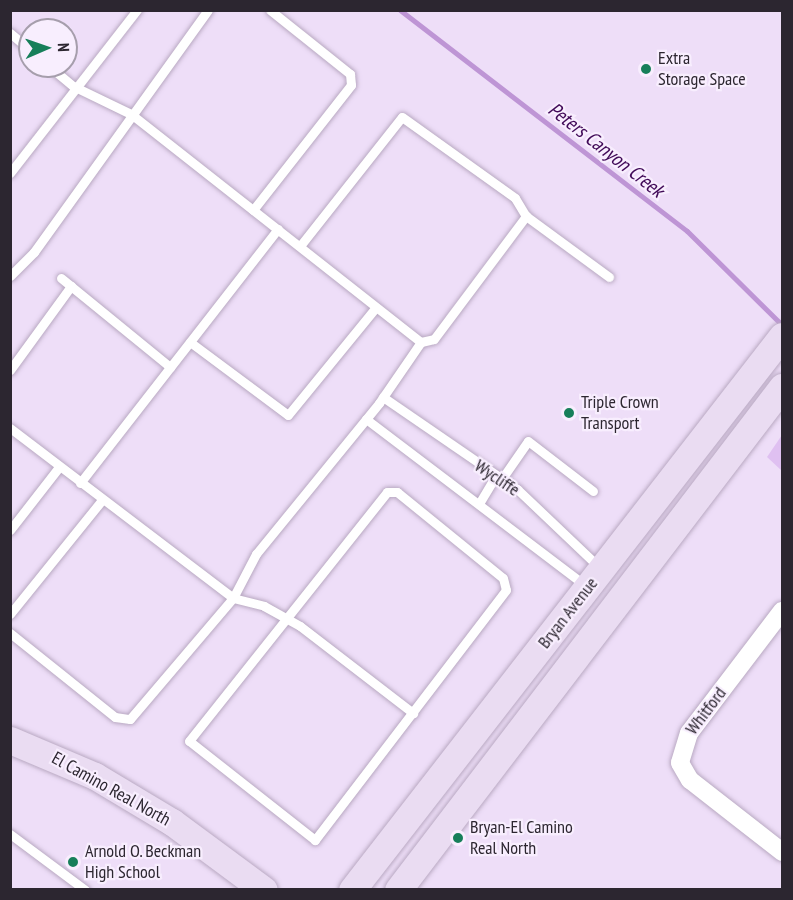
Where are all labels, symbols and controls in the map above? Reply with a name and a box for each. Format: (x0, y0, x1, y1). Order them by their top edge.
north arrow (18, 18, 78, 78)
text: N (54, 43, 74, 52)
place label: Extra Storage Space (658, 48, 746, 90)
marker: Extra Storage Space (639, 62, 653, 76)
water label: Peters Canyon Creek (543, 97, 669, 203)
place label: Triple Crown Transport (581, 392, 659, 434)
marker: Triple Crown Transport (562, 406, 576, 420)
street label: Wycliffe (470, 455, 524, 501)
street label: Bryan Avenue (533, 573, 603, 653)
street label: Whitford (681, 683, 731, 739)
street label: El Camino Real North (48, 747, 174, 831)
place label: Bryan-El Camino Real North (470, 817, 573, 860)
marker: Bryan-El Camino Real North (451, 831, 465, 845)
place label: Arnold O. Beckman High School (85, 841, 202, 884)
marker: Arnold O. Beckman High School (66, 855, 80, 869)

